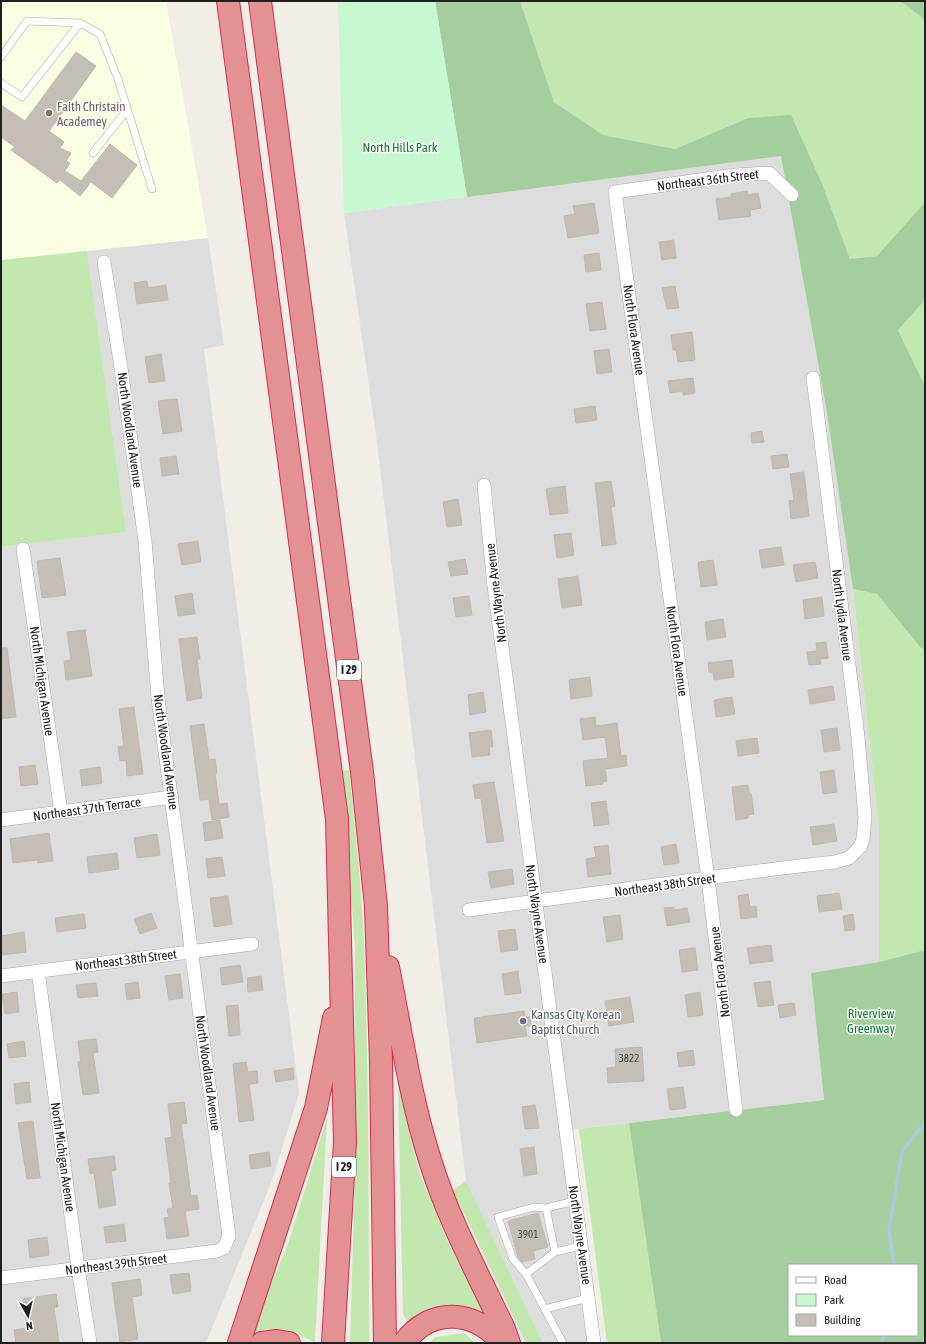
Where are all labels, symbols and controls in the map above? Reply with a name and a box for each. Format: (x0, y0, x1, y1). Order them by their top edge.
place label: Faith Christain Academey (57, 99, 126, 129)
marker: Faith Christain Academey (44, 108, 54, 118)
park label: North Hills Park (363, 140, 438, 155)
street label: Northeast 36th Street (656, 166, 760, 194)
street label: North Flora Avenue (620, 284, 648, 376)
street label: North Woodland Avenue (114, 371, 146, 489)
street label: North Wayne Avenue (482, 543, 510, 643)
street label: North Lydia Avenue (829, 568, 855, 662)
street label: North Flora Avenue (663, 605, 691, 697)
street label: North Michigan Avenue (27, 625, 57, 737)
road number: I 29 (337, 660, 361, 680)
street label: North Woodland Avenue (150, 693, 182, 811)
street label: Northeast 37th Terrace (32, 794, 142, 824)
street label: North Wayne Avenue (523, 864, 551, 965)
street label: Northeast 38th Street (613, 870, 717, 900)
street label: North Flora Avenue (707, 926, 733, 1018)
street label: Northeast 38th Street (74, 946, 178, 974)
park label: Riverview Greenway (847, 1006, 896, 1036)
place label: Kansas City Korean Baptist Church (531, 1007, 621, 1037)
street label: North Woodland Avenue (192, 1014, 224, 1132)
marker: Kansas City Korean Baptist Church (518, 1016, 528, 1026)
house number: 3822 (619, 1052, 639, 1064)
street label: North Michigan Avenue (48, 1101, 78, 1213)
road number: I 29 (332, 1157, 356, 1177)
street label: North Wayne Avenue (566, 1185, 594, 1286)
house number: 3901 (518, 1228, 538, 1240)
street label: Northeast 39th Street (64, 1250, 168, 1278)
legend (788, 1264, 918, 1336)
text: Road (824, 1273, 847, 1287)
text: Park (824, 1293, 845, 1307)
north arrow (8, 1296, 48, 1336)
text: Building (824, 1313, 862, 1327)
text: N (25, 1320, 33, 1332)

